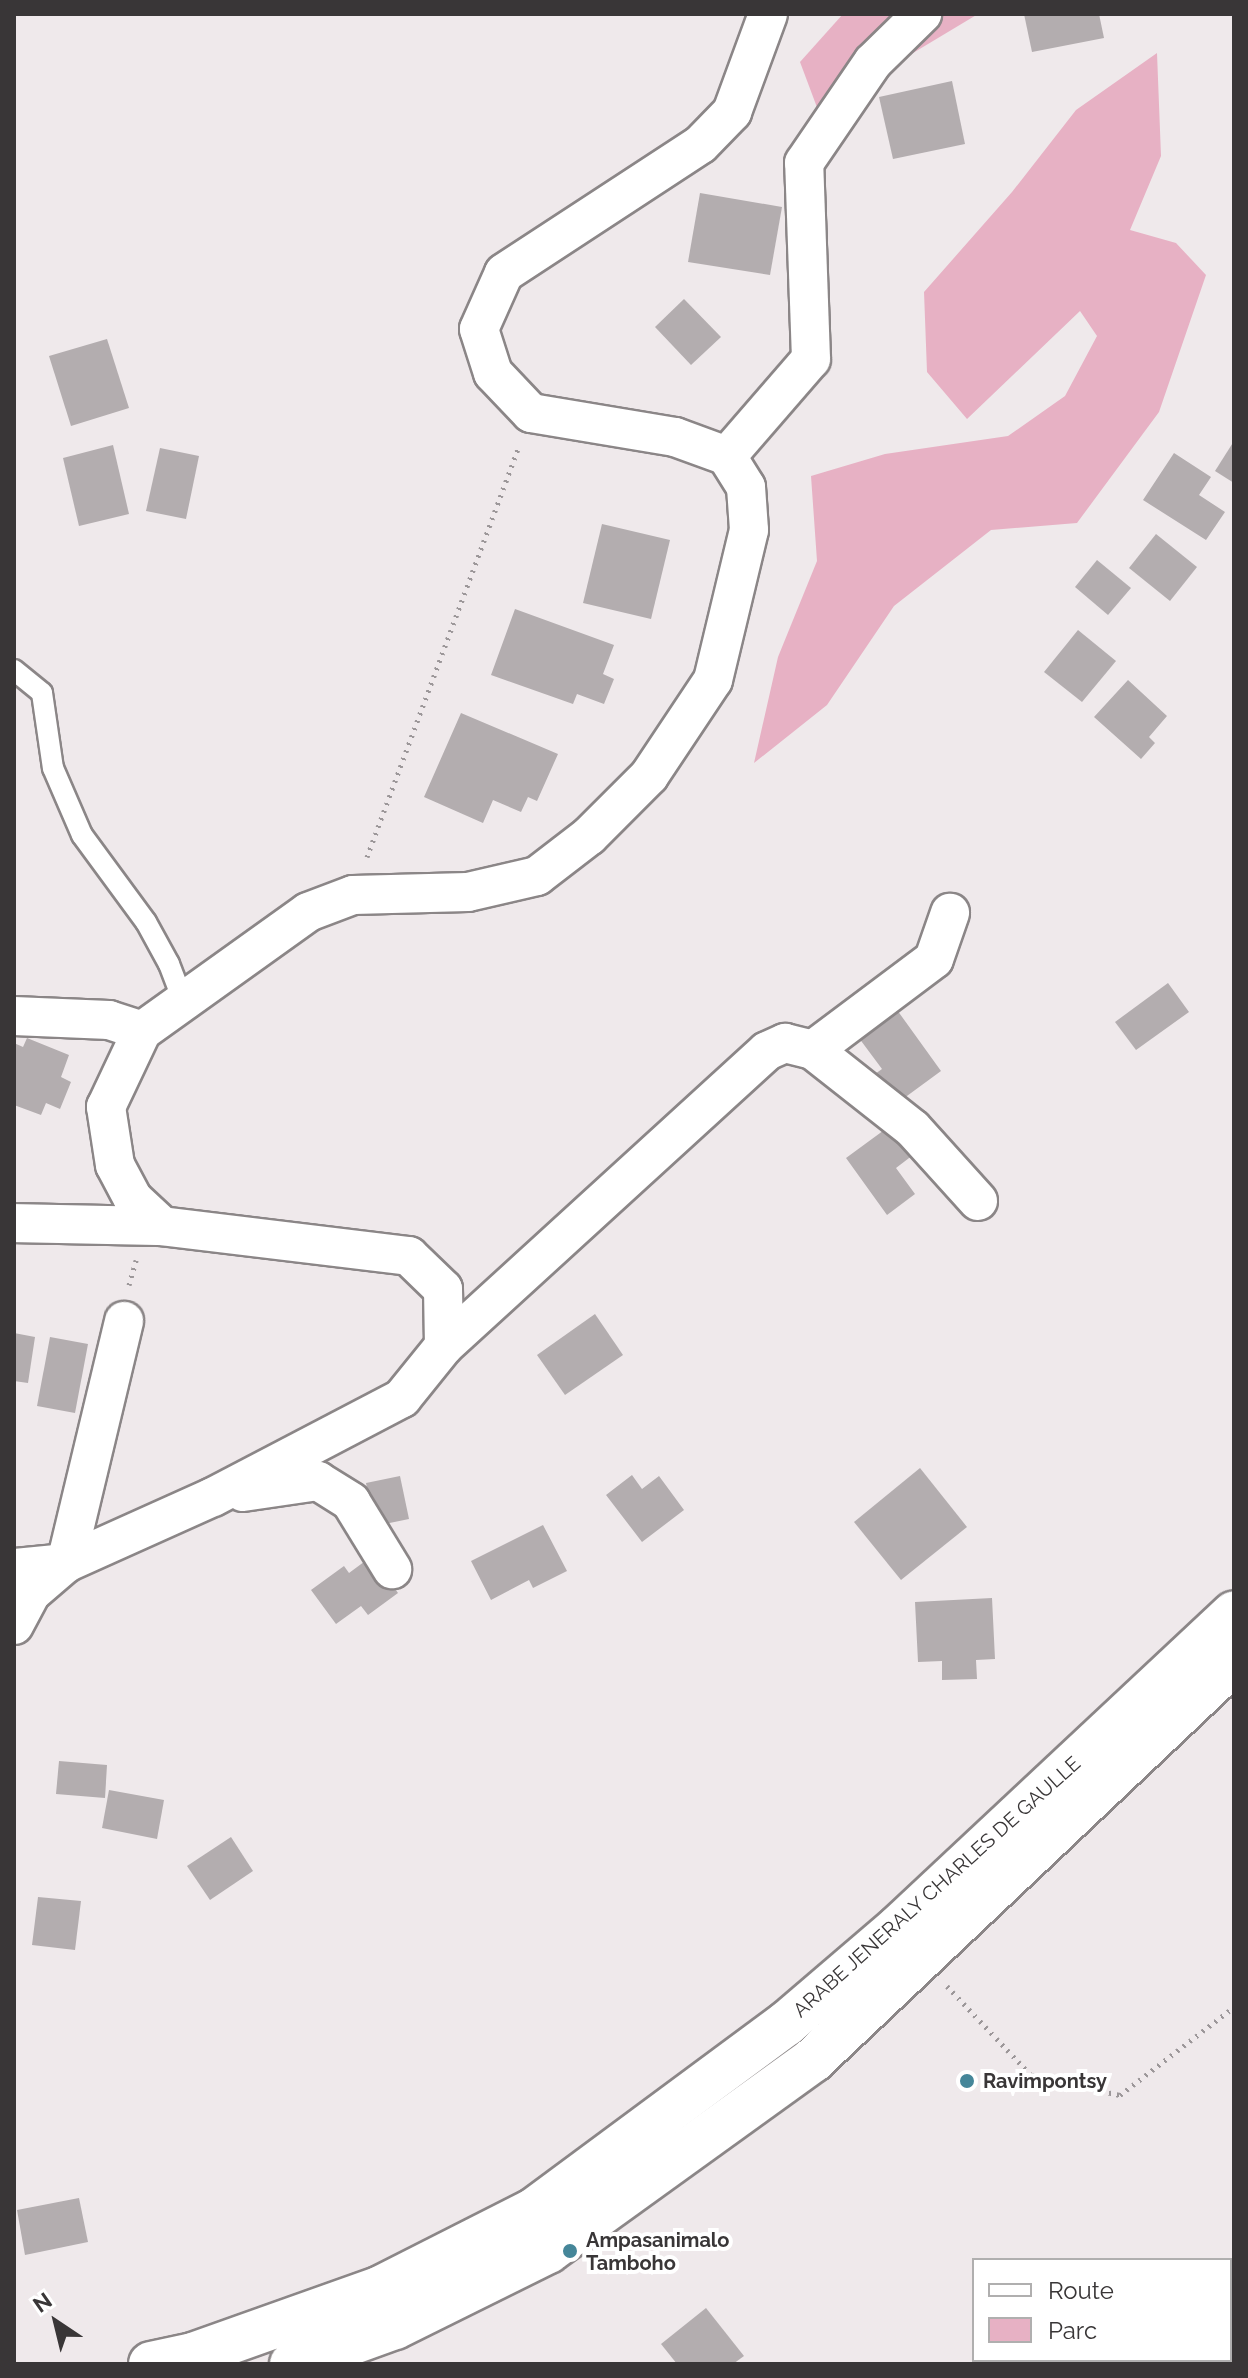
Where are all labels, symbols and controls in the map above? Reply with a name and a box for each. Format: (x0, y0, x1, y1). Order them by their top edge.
street label: ARABE JENERALY CHARLES DE GAULLE (788, 1751, 1086, 2023)
place label: Ravimpontsy (983, 2069, 1107, 2093)
marker: Ravimpontsy (958, 2072, 976, 2090)
place label: Ampasanimalo Tamboho (586, 2228, 729, 2275)
marker: Ampasanimalo Tamboho (561, 2242, 579, 2260)
legend (972, 2258, 1232, 2362)
text: Route (1048, 2276, 1114, 2305)
north arrow (16, 2282, 96, 2362)
text: N (28, 2287, 57, 2318)
text: Parc (1048, 2316, 1097, 2345)

